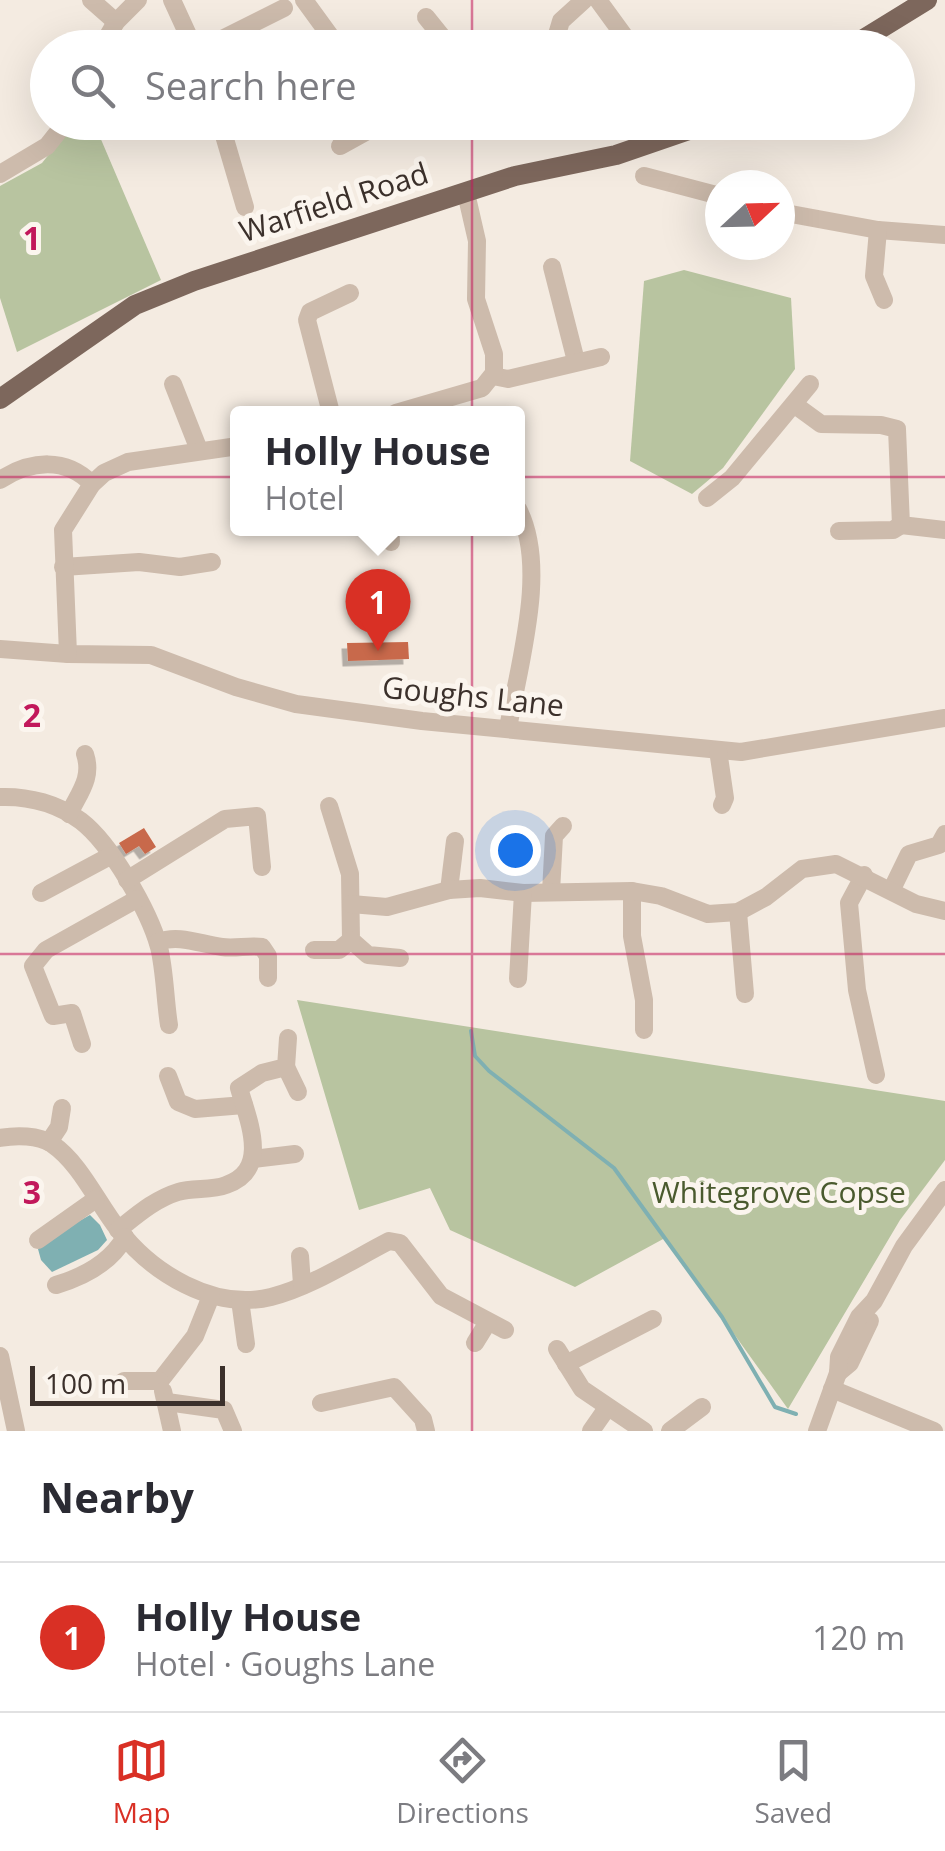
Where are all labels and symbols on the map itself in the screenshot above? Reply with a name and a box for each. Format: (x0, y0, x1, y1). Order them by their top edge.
street label: Warfield Road (234, 152, 433, 251)
north arrow (705, 170, 795, 260)
text: 1 (23, 216, 41, 259)
pin: 1 (346, 568, 410, 651)
street label: Goughs Lane (380, 666, 566, 725)
text: 2 (23, 693, 41, 736)
your location (490, 825, 541, 876)
text: 3 (23, 1170, 41, 1213)
park label: Whitegrove Copse (652, 1171, 906, 1212)
scale bar (30, 1361, 225, 1406)

